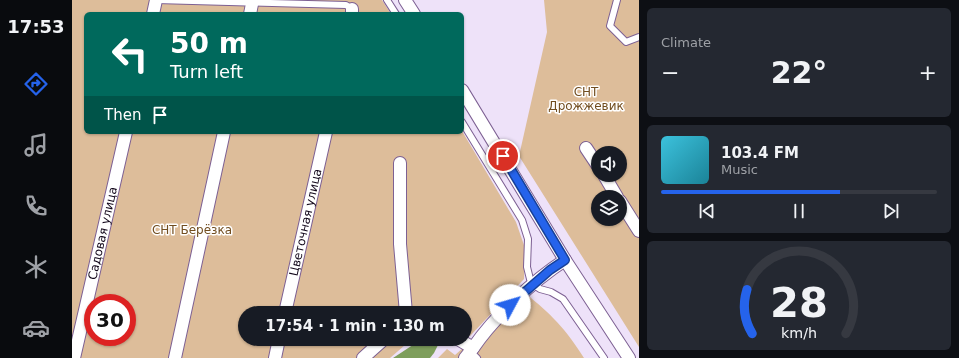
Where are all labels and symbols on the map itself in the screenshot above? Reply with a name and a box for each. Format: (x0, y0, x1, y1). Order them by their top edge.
park label: СНТ Дрожжевик (548, 85, 624, 113)
pin (486, 139, 520, 173)
street label: Цветочная улица (287, 167, 324, 277)
street label: Садовая улица (85, 185, 120, 281)
park label: СНТ Берёзка (152, 223, 232, 237)
position arrow (489, 284, 531, 326)
speed limit sign: 30 (84, 294, 136, 346)

